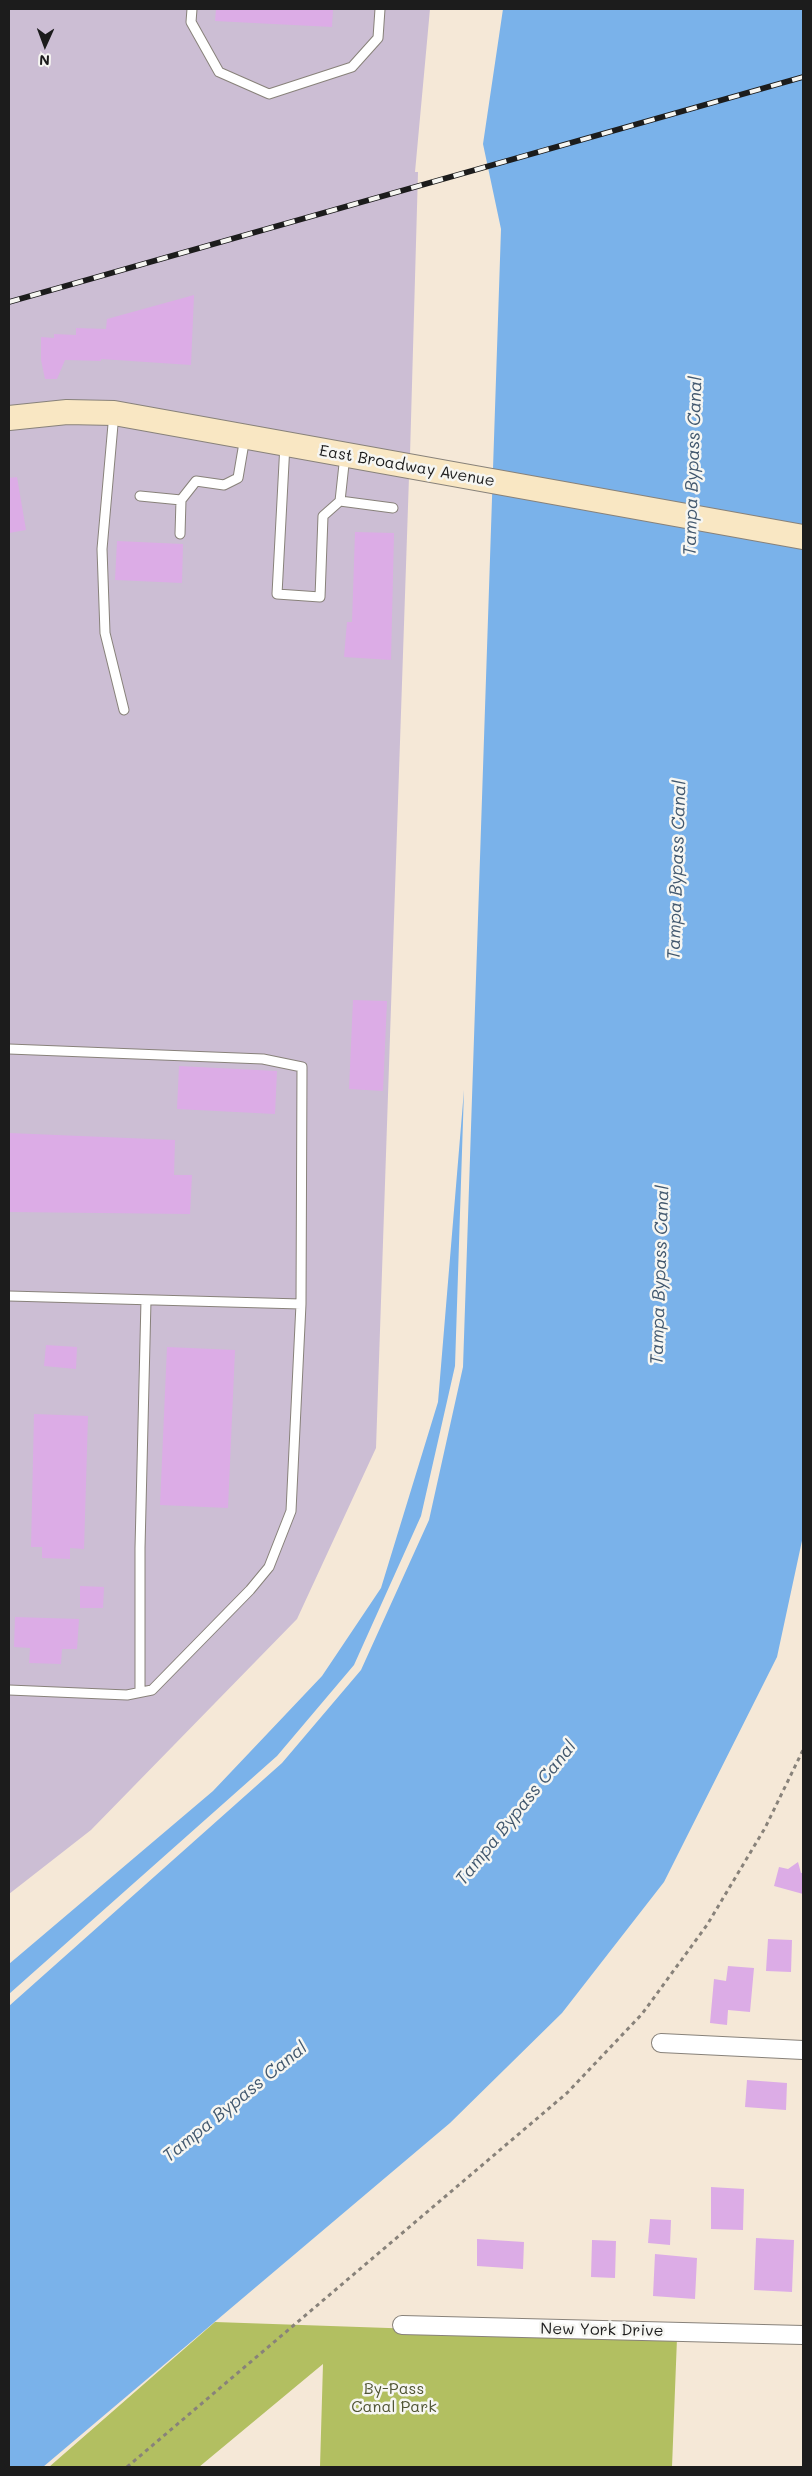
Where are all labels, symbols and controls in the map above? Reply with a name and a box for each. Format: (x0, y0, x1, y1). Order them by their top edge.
north arrow (20, 20, 70, 70)
text: N (39, 51, 50, 70)
water label: Tampa Bypass Canal (679, 376, 707, 556)
street label: East Broadway Avenue (318, 441, 496, 491)
water label: Tampa Bypass Canal (663, 780, 691, 960)
water label: Tampa Bypass Canal (646, 1185, 674, 1365)
water label: Tampa Bypass Canal (451, 1736, 581, 1890)
water label: Tampa Bypass Canal (158, 2037, 312, 2167)
street label: New York Drive (540, 2319, 664, 2341)
park label: By-Pass Canal Park (351, 2379, 437, 2417)

